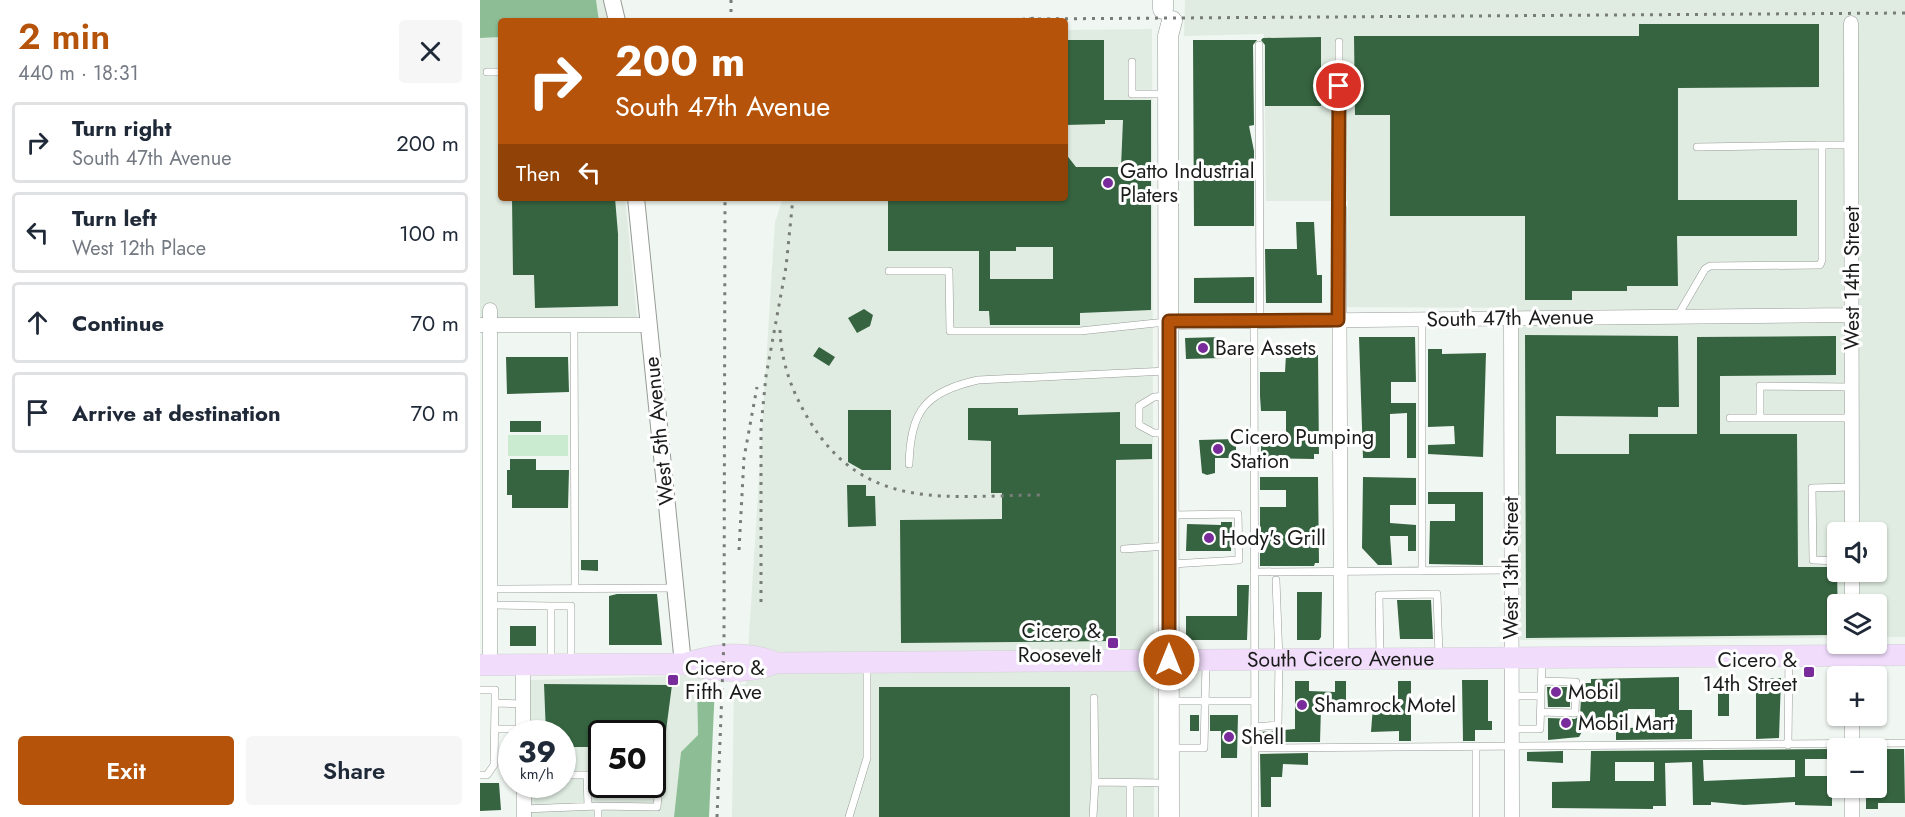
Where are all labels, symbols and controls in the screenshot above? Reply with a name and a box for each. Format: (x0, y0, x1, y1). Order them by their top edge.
text: 2 min (18, 10, 110, 62)
button: close (399, 20, 462, 83)
text: 200 m (615, 31, 745, 92)
icon: right (516, 42, 594, 120)
text: 440 m · 18:31 (18, 59, 139, 88)
pin (1313, 60, 1364, 111)
icon: arrive (1322, 69, 1355, 102)
text: South 47th Avenue (615, 87, 830, 126)
text: Turn right (72, 112, 172, 144)
icon: right (21, 126, 54, 159)
text: 200 m (396, 127, 459, 159)
text: South 47th Avenue (72, 144, 231, 173)
icon: left (573, 156, 606, 189)
place label: Gatto Industrial Platers (1120, 156, 1254, 210)
text: Then (516, 157, 561, 189)
marker: Gatto Industrial Platers (1101, 176, 1115, 190)
text: Turn left (72, 202, 157, 234)
street label: West 14th Street (1837, 206, 1867, 350)
icon: left (21, 216, 54, 249)
text: 100 m (399, 217, 459, 249)
text: West 12th Place (72, 234, 206, 263)
street label: South 47th Avenue (1426, 302, 1594, 334)
icon: ahead (21, 306, 54, 339)
text: Continue (72, 307, 164, 339)
text: 70 m (410, 307, 459, 339)
place label: Bare Assets (1215, 333, 1316, 363)
marker: Bare Assets (1196, 341, 1210, 355)
street label: West 5th Avenue (636, 355, 682, 507)
icon: arrive (21, 396, 54, 429)
text: Arrive at destination (72, 397, 281, 429)
text: 70 m (410, 397, 459, 429)
place label: Cicero Pumping Station (1230, 422, 1374, 476)
marker: Cicero Pumping Station (1211, 442, 1225, 456)
street label: West 13th Street (1496, 496, 1526, 640)
map controls (1827, 522, 1887, 798)
button: sound (1827, 522, 1887, 582)
place label: Hody's Grill (1221, 523, 1326, 553)
marker: Hody's Grill (1202, 531, 1216, 545)
button: layers (1827, 594, 1887, 654)
place label: Cicero & Roosevelt (1018, 616, 1101, 670)
position arrow (1137, 628, 1201, 692)
marker: Cicero & Roosevelt (1106, 636, 1120, 650)
street label: South Cicero Avenue (1247, 643, 1434, 675)
place label: Cicero & 14th Street (1703, 645, 1797, 699)
place label: Cicero & Fifth Ave (685, 653, 765, 707)
marker: Cicero & 14th Street (1802, 665, 1816, 679)
button: + (1827, 666, 1887, 726)
marker: Cicero & Fifth Ave (666, 673, 680, 687)
place label: Mobil (1568, 677, 1619, 707)
marker: Mobil (1549, 685, 1563, 699)
place label: Shamrock Motel (1314, 690, 1456, 720)
marker: Shamrock Motel (1295, 698, 1309, 712)
place label: Mobil Mart (1578, 708, 1674, 738)
marker: Mobil Mart (1559, 716, 1573, 730)
speed limit sign: 50 (588, 720, 666, 798)
place label: Shell (1241, 722, 1284, 752)
text: 39 (518, 730, 556, 773)
marker: Shell (1222, 730, 1236, 744)
button: Exit (18, 736, 234, 805)
button: Share (246, 736, 462, 805)
button: − (1827, 738, 1887, 798)
text: km/h (520, 763, 554, 785)

